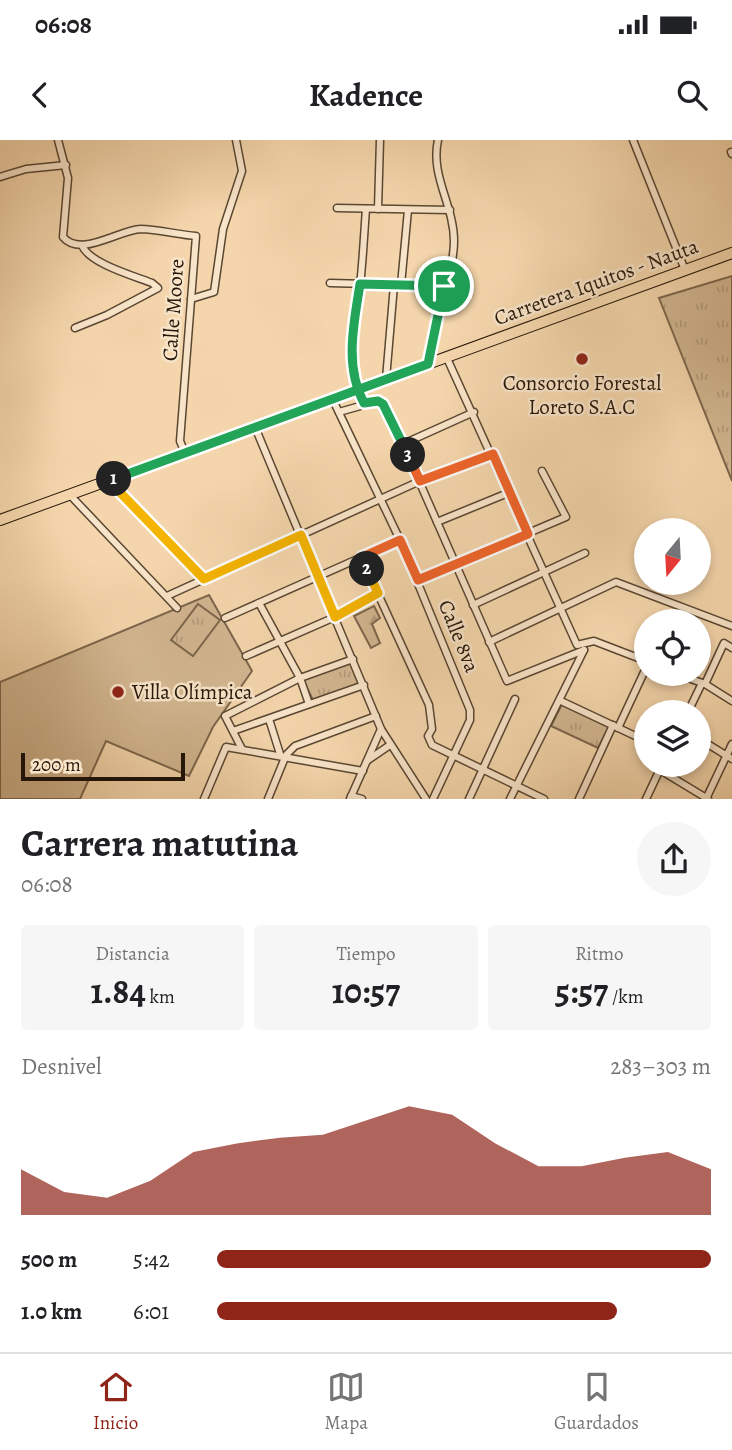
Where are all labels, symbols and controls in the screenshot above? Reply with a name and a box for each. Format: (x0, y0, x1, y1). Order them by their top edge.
text: 06:08 (35, 7, 92, 42)
text: Kadence (309, 73, 423, 117)
icon: back (21, 76, 59, 114)
icon: search (673, 76, 711, 114)
street label: Carretera Iquitos - Nauta (490, 232, 702, 332)
pin (414, 256, 474, 316)
street label: Calle Moore (155, 258, 191, 362)
icon: arrive (425, 267, 463, 305)
marker: Consorcio Forestal Loreto S.A.C (574, 351, 590, 367)
place label: Consorcio Forestal Loreto S.A.C (503, 369, 661, 421)
pin: 3 (390, 438, 426, 472)
text: 3 (403, 441, 412, 467)
pin: 1 (96, 462, 132, 496)
text: 1 (110, 465, 117, 491)
north arrow (634, 518, 710, 595)
map controls (634, 518, 711, 777)
pin: 2 (350, 552, 384, 586)
text: 2 (362, 555, 371, 581)
street label: Calle 8va (432, 596, 486, 677)
button: locate (634, 609, 711, 686)
place label: Villa Olímpica (131, 678, 253, 706)
marker: Villa Olímpica (110, 684, 126, 700)
button: layers (634, 700, 711, 777)
scale bar (21, 750, 186, 782)
text: 200 m (32, 752, 81, 778)
text: Carrera matutina (21, 817, 298, 869)
button: share (637, 822, 711, 896)
text: 06:08 (21, 869, 73, 900)
text: Distancia (96, 941, 170, 967)
text: Tiempo (337, 941, 395, 967)
text: Ritmo (575, 941, 623, 967)
text: 1.84 (90, 967, 146, 1015)
text: 10:57 (332, 967, 400, 1015)
text: 5:57 (555, 967, 608, 1015)
text: km (146, 984, 175, 1010)
text: /km (608, 984, 644, 1010)
text: Desnivel (21, 1051, 102, 1082)
text: 283–303 m (610, 1051, 711, 1082)
text: 500 m (21, 1244, 77, 1275)
text: 5:42 (133, 1244, 170, 1275)
text: 1.0 km (21, 1296, 82, 1327)
text: 6:01 (133, 1296, 169, 1327)
tab: Inicio (93, 1368, 138, 1436)
tab: Mapa (324, 1368, 368, 1436)
tab: Guardados (554, 1368, 639, 1436)

